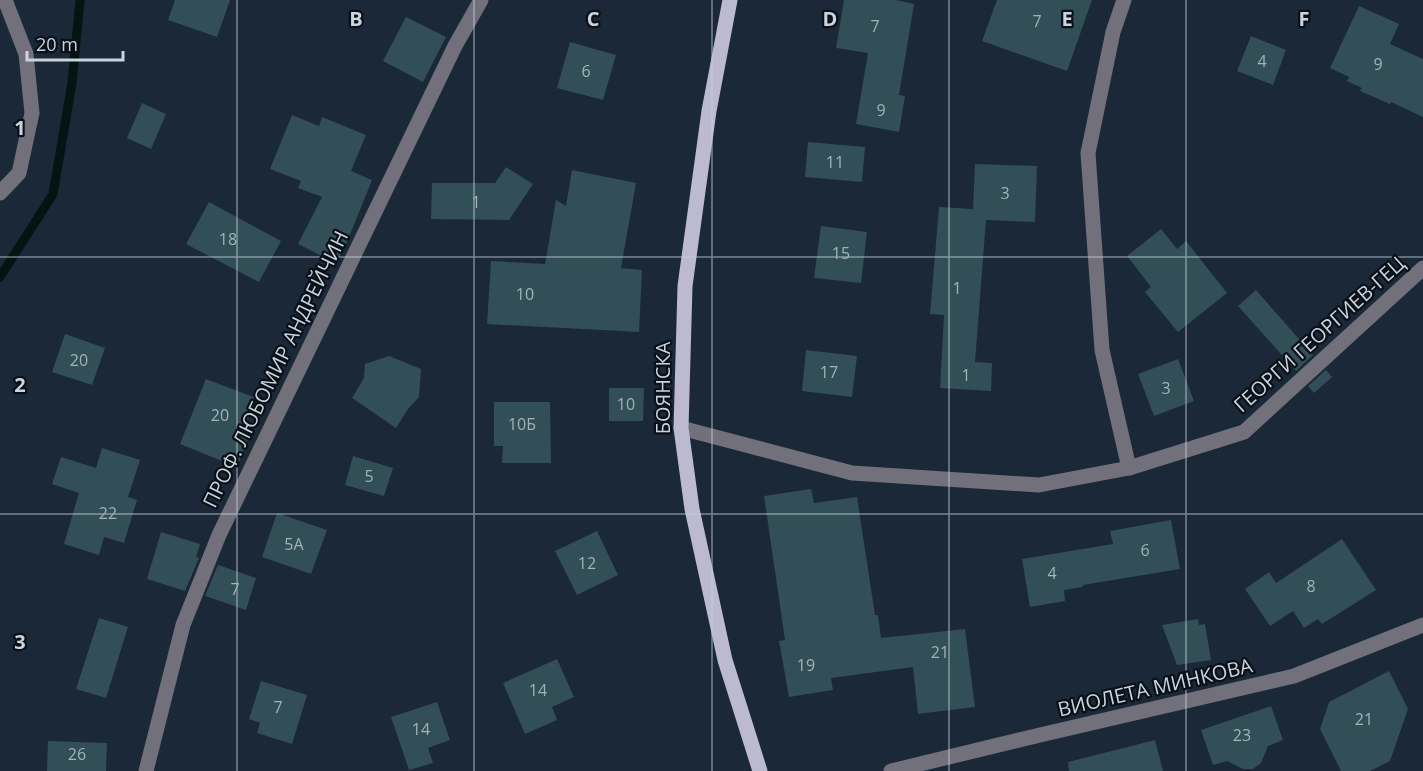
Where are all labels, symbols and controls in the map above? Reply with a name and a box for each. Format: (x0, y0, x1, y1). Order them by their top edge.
text: B (349, 5, 363, 32)
text: C (587, 5, 600, 32)
text: D (823, 5, 837, 32)
text: E (1061, 5, 1073, 32)
text: F (1299, 5, 1309, 32)
house number: 7 (1032, 10, 1042, 32)
house number: 7 (870, 15, 880, 37)
scale bar (27, 24, 123, 62)
text: 20 m (36, 32, 78, 56)
house number: 4 (1257, 50, 1267, 72)
house number: 9 (1373, 53, 1383, 75)
house number: 6 (581, 60, 591, 82)
house number: 9 (876, 99, 886, 121)
text: 1 (14, 114, 26, 141)
house number: 11 (826, 151, 844, 173)
house number: 3 (1000, 182, 1010, 204)
house number: 1 (471, 191, 481, 213)
street label: ПРОФ. ЛЮБОМИР АНДРЕЙЧИН (196, 226, 354, 512)
house number: 18 (219, 228, 237, 250)
house number: 15 (832, 242, 850, 264)
street label: ГЕОРГИ ГЕОРГИЕВ-ГЕЦ (1228, 250, 1410, 418)
house number: 1 (952, 277, 962, 299)
house number: 10 (516, 283, 534, 305)
street label: БОЯНСКА (649, 341, 676, 434)
house number: 20 (70, 349, 88, 371)
house number: 17 (820, 361, 838, 383)
house number: 1 (961, 364, 971, 386)
text: 2 (14, 371, 26, 398)
house number: 3 (1161, 377, 1171, 399)
house number: 10 (617, 393, 635, 415)
house number: 20 (211, 404, 229, 426)
house number: 10Б (508, 413, 536, 435)
house number: 5 (364, 465, 374, 487)
house number: 22 (99, 502, 117, 524)
house number: 5А (284, 533, 305, 555)
house number: 6 (1140, 539, 1150, 561)
house number: 12 (578, 552, 596, 574)
house number: 4 (1047, 562, 1057, 584)
house number: 8 (1306, 575, 1316, 597)
house number: 7 (230, 578, 240, 600)
text: 3 (14, 628, 26, 655)
house number: 21 (931, 641, 949, 663)
street label: ВИОЛЕТА МИНКОВА (1055, 651, 1255, 723)
house number: 19 (797, 654, 815, 676)
house number: 14 (529, 679, 547, 701)
house number: 7 (273, 696, 283, 718)
house number: 21 (1355, 708, 1373, 730)
house number: 14 (412, 718, 430, 740)
house number: 23 (1233, 724, 1251, 746)
house number: 26 (68, 743, 86, 765)

